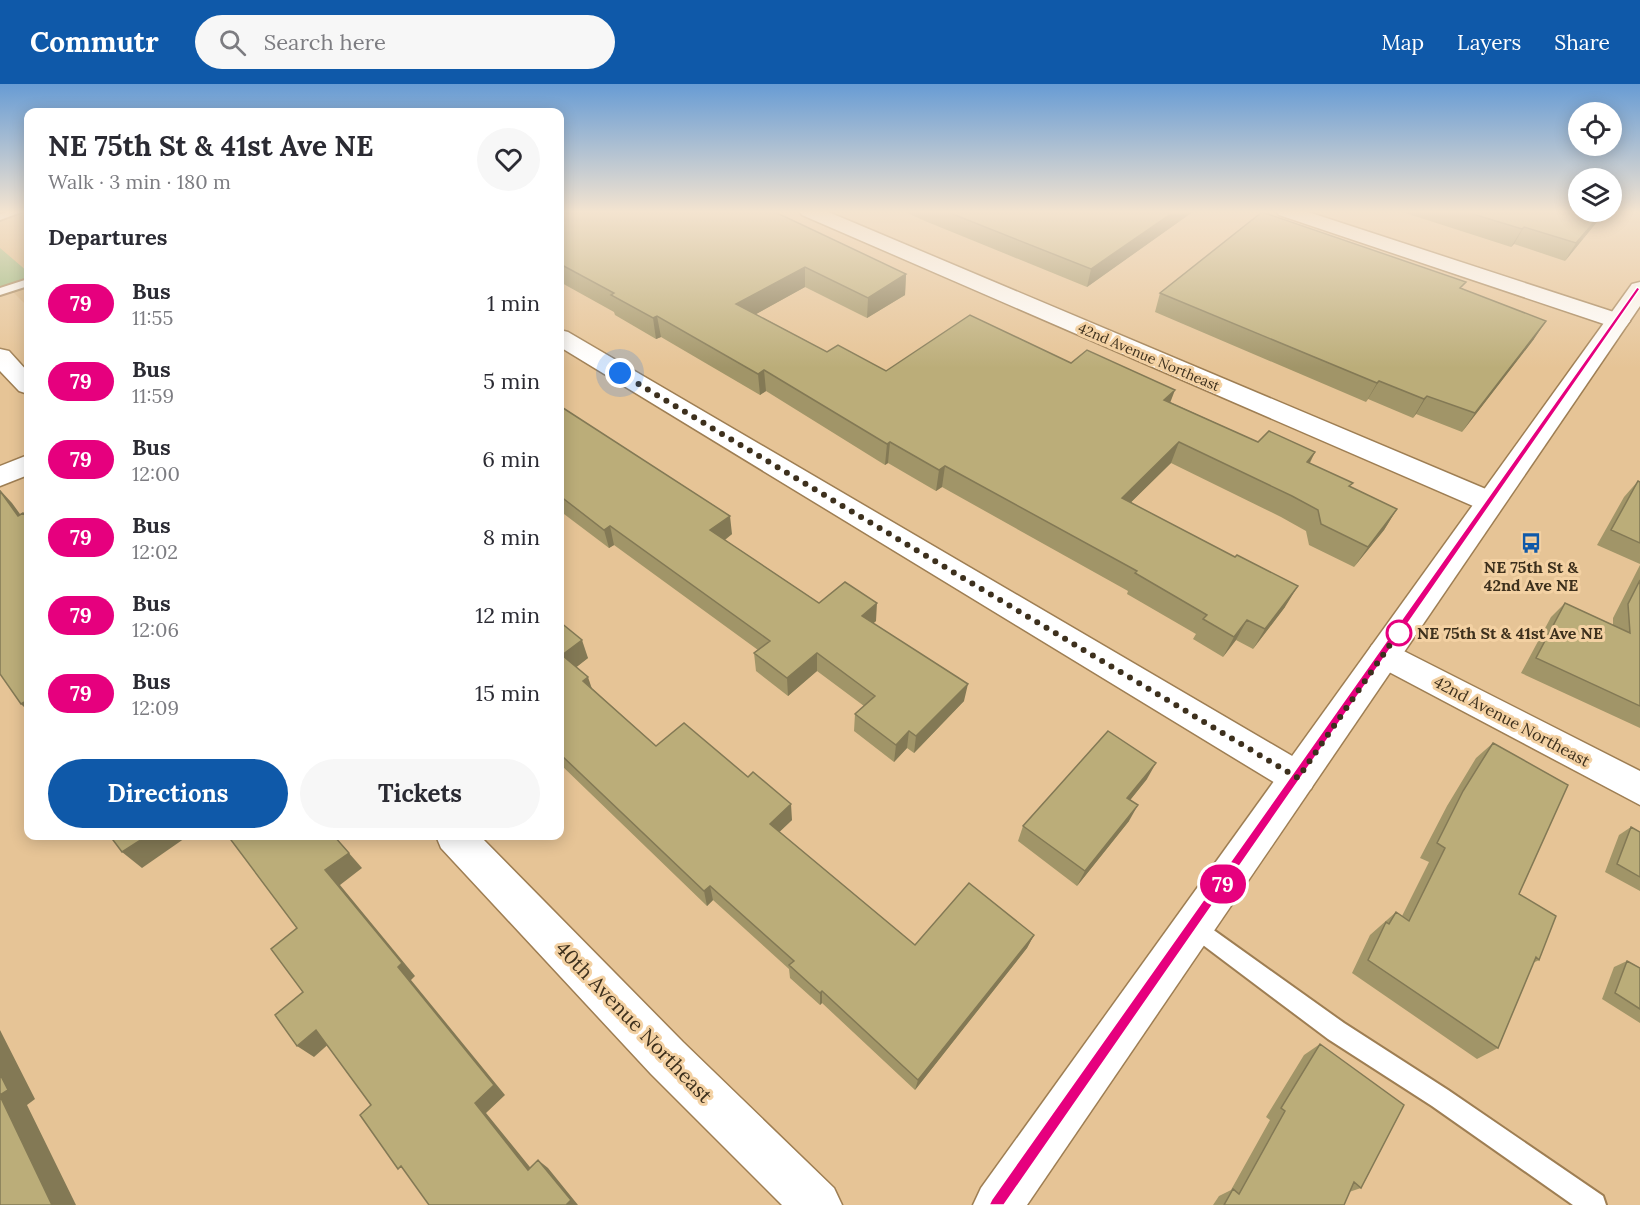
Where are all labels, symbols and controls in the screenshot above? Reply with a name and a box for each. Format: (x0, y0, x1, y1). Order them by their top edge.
search box (195, 15, 615, 69)
text: Commutr (30, 24, 159, 60)
icon: search (216, 26, 249, 59)
text: Search here (264, 28, 386, 56)
text: Map (1381, 29, 1424, 56)
text: Layers (1457, 29, 1521, 56)
text: Share (1554, 29, 1610, 56)
map controls (1568, 102, 1622, 222)
button: locate (1568, 102, 1622, 156)
text: NE 75th St & 41st Ave NE (48, 128, 373, 164)
button: heart (477, 128, 540, 191)
button: layers (1568, 168, 1622, 222)
text: Walk · 3 min · 180 m (48, 169, 231, 194)
text: Departures (48, 223, 167, 251)
text: Bus (132, 277, 171, 305)
text: 1 min (487, 289, 540, 317)
text: 79 (70, 290, 92, 317)
text: 11:55 (132, 305, 173, 330)
street label: 42nd Avenue Northeast (1075, 319, 1223, 395)
text: Bus (132, 355, 171, 383)
your location (605, 358, 635, 388)
text: 5 min (483, 367, 540, 395)
text: 79 (70, 368, 92, 395)
text: 11:59 (132, 383, 174, 408)
text: Bus (132, 433, 171, 461)
text: 6 min (482, 445, 540, 473)
text: 79 (70, 446, 92, 473)
text: 12:00 (132, 461, 180, 486)
text: Bus (132, 511, 171, 539)
text: 8 min (483, 523, 540, 551)
text: 79 (70, 524, 92, 551)
bus stop icon: NE 75th St & 42nd Ave NE (1519, 531, 1543, 555)
text: 12:02 (132, 539, 178, 564)
place label: NE 75th St & 42nd Ave NE (1484, 557, 1579, 595)
text: Bus (132, 589, 171, 617)
text: 12 min (475, 601, 540, 629)
text: 79 (70, 602, 92, 629)
text: 12:06 (132, 617, 179, 642)
marker: NE 75th St & 41st Ave NE (1386, 620, 1412, 646)
place label: NE 75th St & 41st Ave NE (1417, 623, 1603, 643)
text: Bus (132, 667, 171, 695)
street label: 42nd Avenue Northeast (1431, 671, 1594, 771)
text: 15 min (475, 679, 540, 707)
text: 79 (70, 680, 92, 707)
text: 12:09 (132, 695, 179, 720)
button: Directions (48, 759, 288, 828)
button: Tickets (300, 759, 540, 828)
line badge: 79 (1196, 864, 1250, 904)
text: 79 (1212, 871, 1234, 898)
street label: 40th Avenue Northeast (551, 936, 718, 1108)

